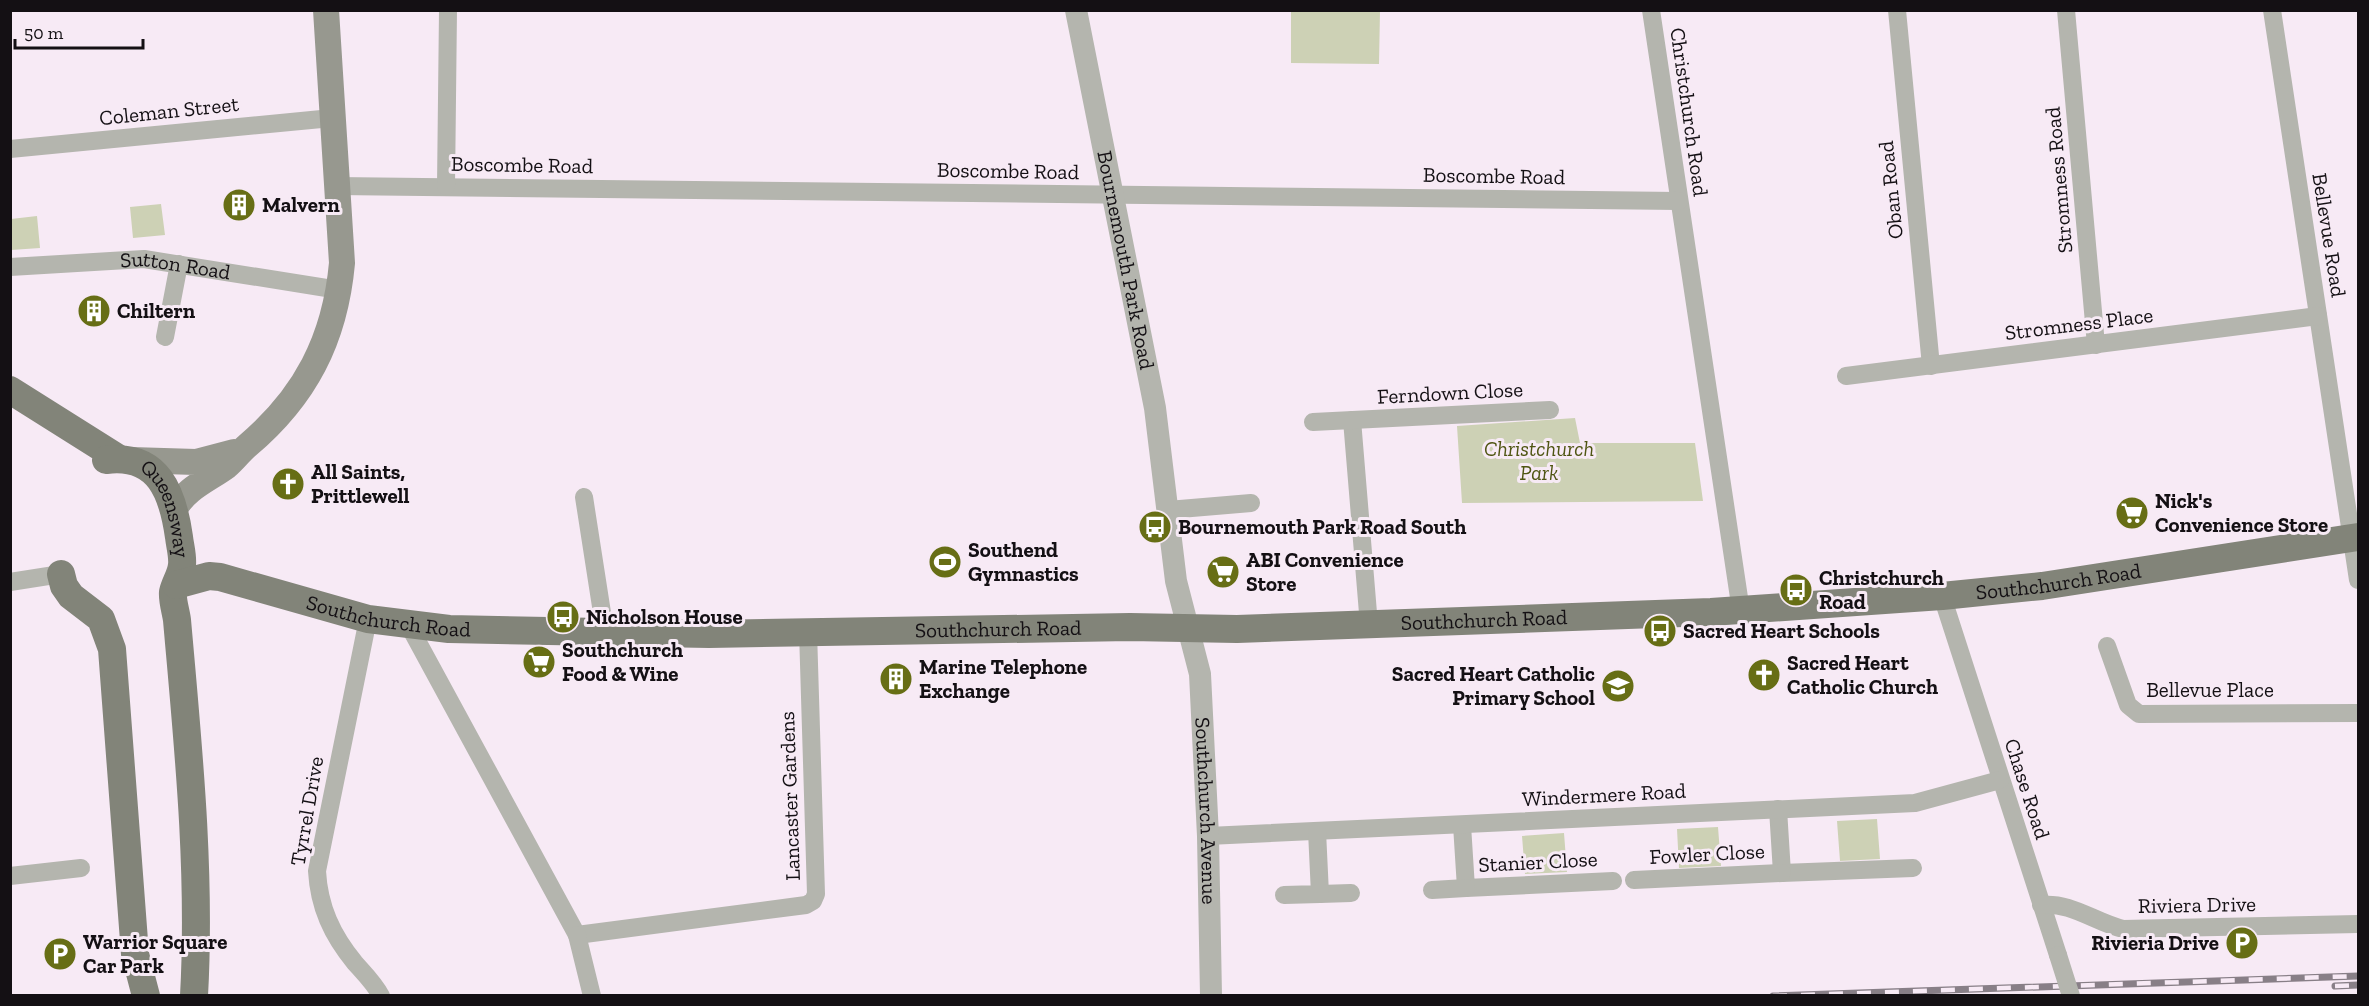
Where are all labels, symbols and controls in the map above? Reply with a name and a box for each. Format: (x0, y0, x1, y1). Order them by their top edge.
scale bar (15, 12, 142, 50)
text: 50 m (24, 22, 64, 44)
street label: Christchurch Road (1665, 26, 1714, 198)
street label: Coleman Street (98, 91, 240, 130)
street label: Stromness Road (2040, 105, 2077, 254)
street label: Oban Road (1873, 139, 1908, 240)
street label: Bournemouth Park Road (1092, 148, 1160, 372)
street label: Boscombe Road (451, 151, 594, 178)
street label: Boscombe Road (937, 157, 1080, 184)
street label: Boscombe Road (1423, 162, 1566, 189)
street label: Bellevue Road (2307, 171, 2352, 299)
building icon: Malvern (221, 187, 257, 223)
place label: Malvern (262, 192, 340, 217)
street label: Sutton Road (119, 246, 233, 285)
building icon: Chiltern (76, 293, 112, 329)
place label: Chiltern (117, 298, 196, 323)
street label: Stromness Place (2003, 302, 2155, 345)
street label: Ferndown Close (1376, 376, 1524, 409)
park label: Christchurch Park (1484, 436, 1594, 485)
street label: Queensway (136, 454, 195, 560)
place label: All Saints, Prittlewell (311, 459, 410, 508)
church icon: All Saints, Prittlewell (270, 466, 306, 502)
place label: Nick's Convenience Store (2155, 488, 2328, 537)
supermarket icon: Nick's Convenience Store (2114, 495, 2150, 531)
bus stop icon: Bournemouth Park Road South (1137, 509, 1173, 545)
place label: Bournemouth Park Road South (1178, 514, 1466, 539)
place label: Southend Gymnastics (968, 537, 1079, 586)
sports icon: Southend Gymnastics (927, 544, 963, 580)
place label: ABI Convenience Store (1246, 547, 1404, 596)
supermarket icon: ABI Convenience Store (1205, 554, 1241, 590)
street label: Southchurch Road (1975, 558, 2143, 605)
place label: Christchurch Road (1819, 565, 1944, 614)
bus stop icon: Christchurch Road (1778, 572, 1814, 608)
street label: Southchurch Road (304, 589, 471, 641)
bus stop icon: Nicholson House (545, 599, 581, 635)
place label: Nicholson House (586, 604, 743, 629)
street label: Southchurch Road (1400, 604, 1568, 635)
bus stop icon: Sacred Heart Schools (1642, 613, 1678, 649)
street label: Southchurch Road (915, 615, 1082, 643)
place label: Sacred Heart Schools (1683, 618, 1880, 643)
place label: Southchurch Food & Wine (562, 637, 683, 686)
supermarket icon: Southchurch Food & Wine (521, 644, 557, 680)
place label: Sacred Heart Catholic Church (1787, 650, 1938, 699)
place label: Marine Telephone Exchange (919, 654, 1087, 703)
church icon: Sacred Heart Catholic Church (1746, 657, 1782, 693)
building icon: Marine Telephone Exchange (878, 661, 914, 697)
place label: Sacred Heart Catholic Primary School (1392, 661, 1595, 710)
school or university icon: Sacred Heart Catholic Primary School (1600, 668, 1636, 704)
street label: Bellevue Place (2146, 677, 2274, 702)
street label: Lancaster Gardens (774, 711, 805, 881)
street label: Southchurch Avenue (1190, 717, 1222, 905)
street label: Chase Road (1999, 735, 2056, 843)
street label: Tyrrel Drive (285, 754, 328, 868)
street label: Windermere Road (1521, 778, 1687, 811)
street label: Fowler Close (1649, 838, 1765, 869)
street label: Stanier Close (1478, 846, 1598, 877)
street label: Riviera Drive (2138, 891, 2256, 918)
parking icon: Rivieria Drive (2224, 925, 2260, 961)
place label: Warrior Square Car Park (83, 929, 227, 978)
place label: Rivieria Drive (2091, 930, 2219, 955)
parking icon: Warrior Square Car Park (42, 936, 78, 972)

